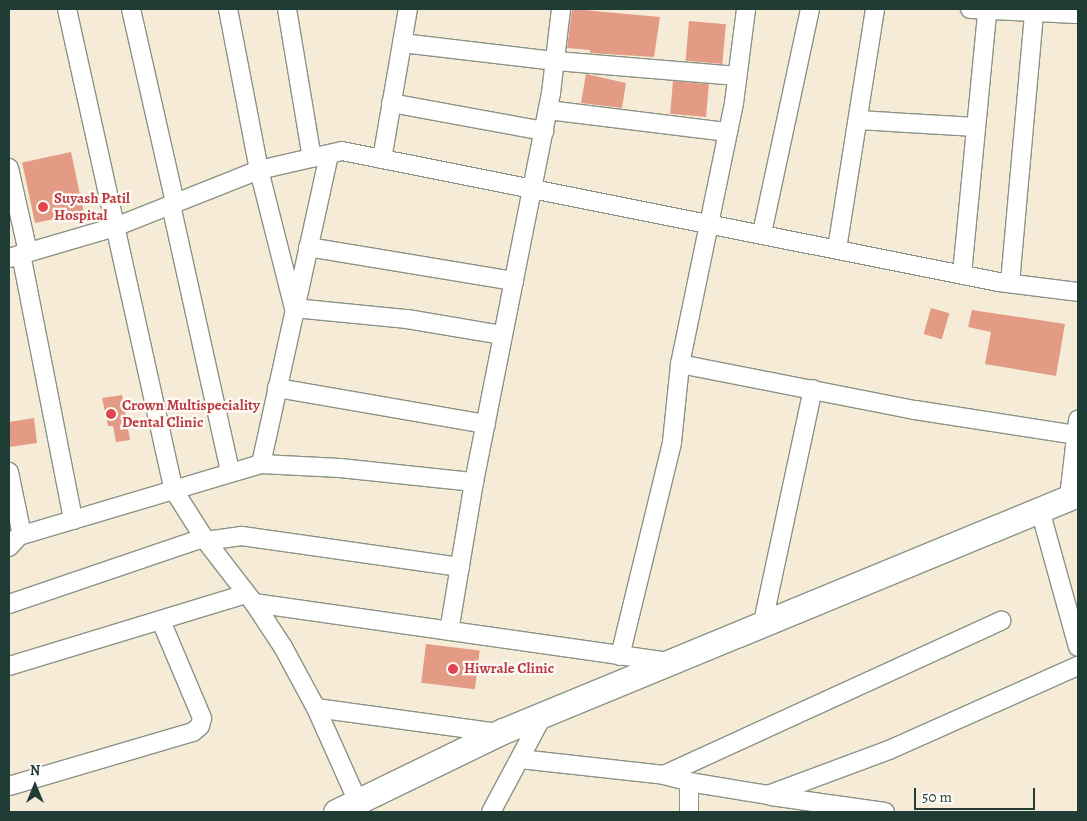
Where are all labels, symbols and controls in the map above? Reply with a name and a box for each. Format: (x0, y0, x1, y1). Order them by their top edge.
place label: Suyash Patil Hospital (54, 189, 130, 224)
marker: Suyash Patil Hospital (36, 200, 50, 214)
place label: Crown Multispeciality Dental Clinic (122, 396, 260, 431)
marker: Crown Multispeciality Dental Clinic (104, 407, 118, 421)
place label: Hiwrale Clinic (464, 660, 554, 678)
marker: Hiwrale Clinic (446, 662, 460, 676)
north arrow (10, 761, 60, 811)
text: N (30, 761, 40, 780)
scale bar (917, 778, 1038, 810)
text: 50 m (922, 787, 952, 807)

